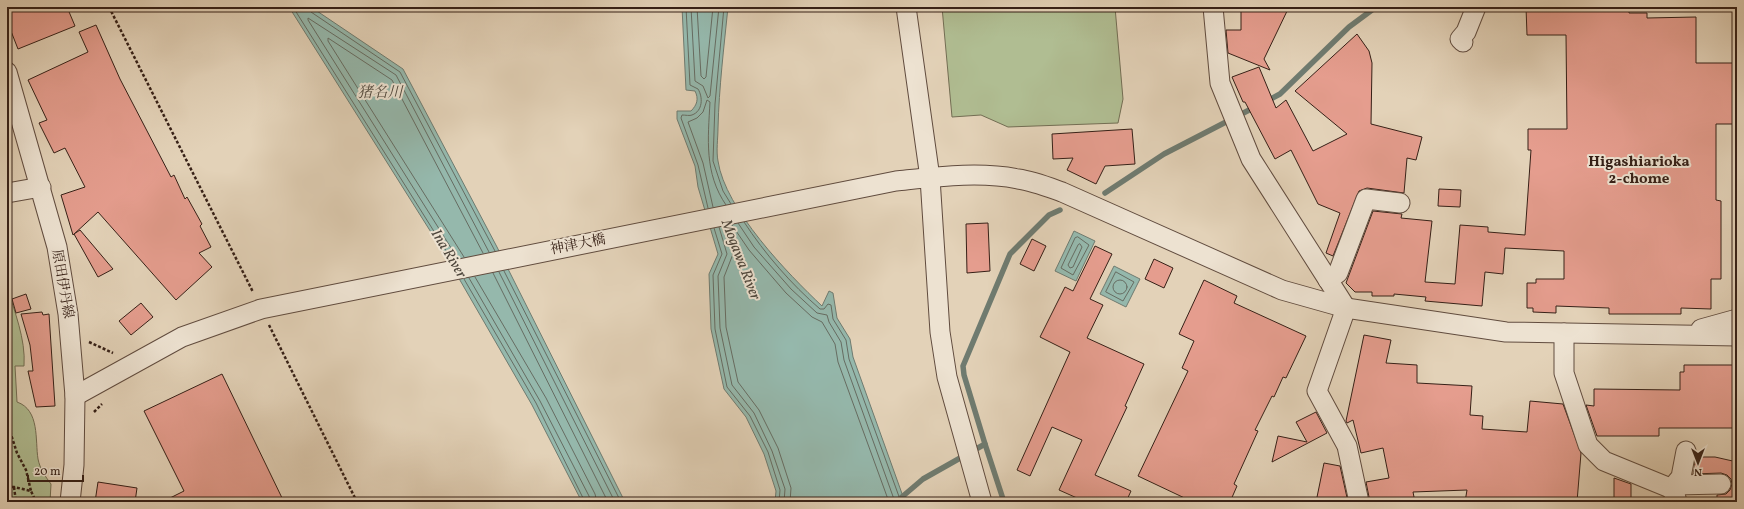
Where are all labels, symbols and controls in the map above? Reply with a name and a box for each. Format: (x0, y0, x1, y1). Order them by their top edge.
water label: 猪名川 (357, 83, 404, 104)
district label: Higashiarioka 2-chome (1588, 152, 1690, 190)
water label: Mogawa River (715, 216, 765, 304)
water label: Ina River (425, 225, 471, 283)
street label: 神津大橋 (549, 230, 607, 260)
street label: 原田伊丹線 (47, 248, 77, 320)
north arrow (1678, 443, 1718, 483)
scale bar (28, 457, 83, 483)
text: 20 m (34, 464, 61, 480)
text: N (1694, 464, 1702, 479)

